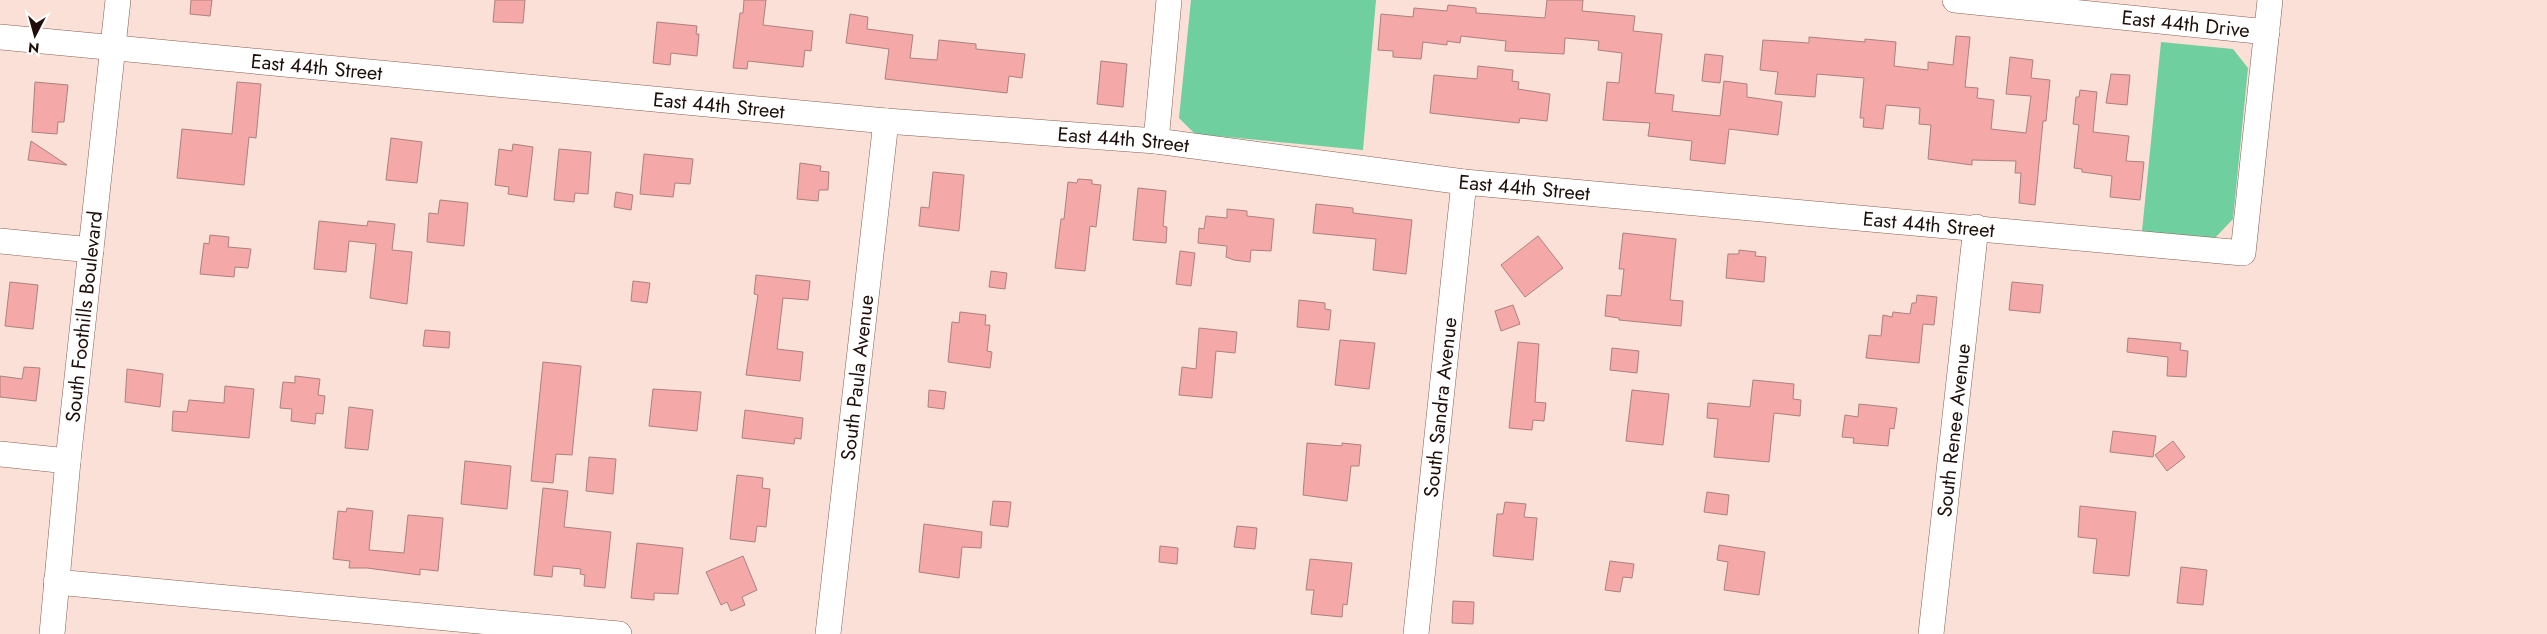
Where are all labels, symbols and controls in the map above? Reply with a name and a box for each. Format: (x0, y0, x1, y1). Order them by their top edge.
street label: East 44th Drive (2120, 3, 2251, 45)
north arrow (10, 10, 60, 60)
text: N (27, 37, 40, 58)
street label: East 44th Street (249, 47, 384, 88)
street label: East 44th Street (652, 85, 786, 126)
street label: East 44th Street (1056, 120, 1191, 160)
street label: East 44th Street (1457, 168, 1591, 208)
street label: East 44th Street (1862, 204, 1996, 245)
street label: South Foothills Boulevard (58, 209, 110, 424)
street label: South Paula Avenue (834, 293, 881, 462)
street label: South Sandra Avenue (1417, 316, 1465, 499)
street label: South Renee Avenue (1930, 342, 1978, 519)

